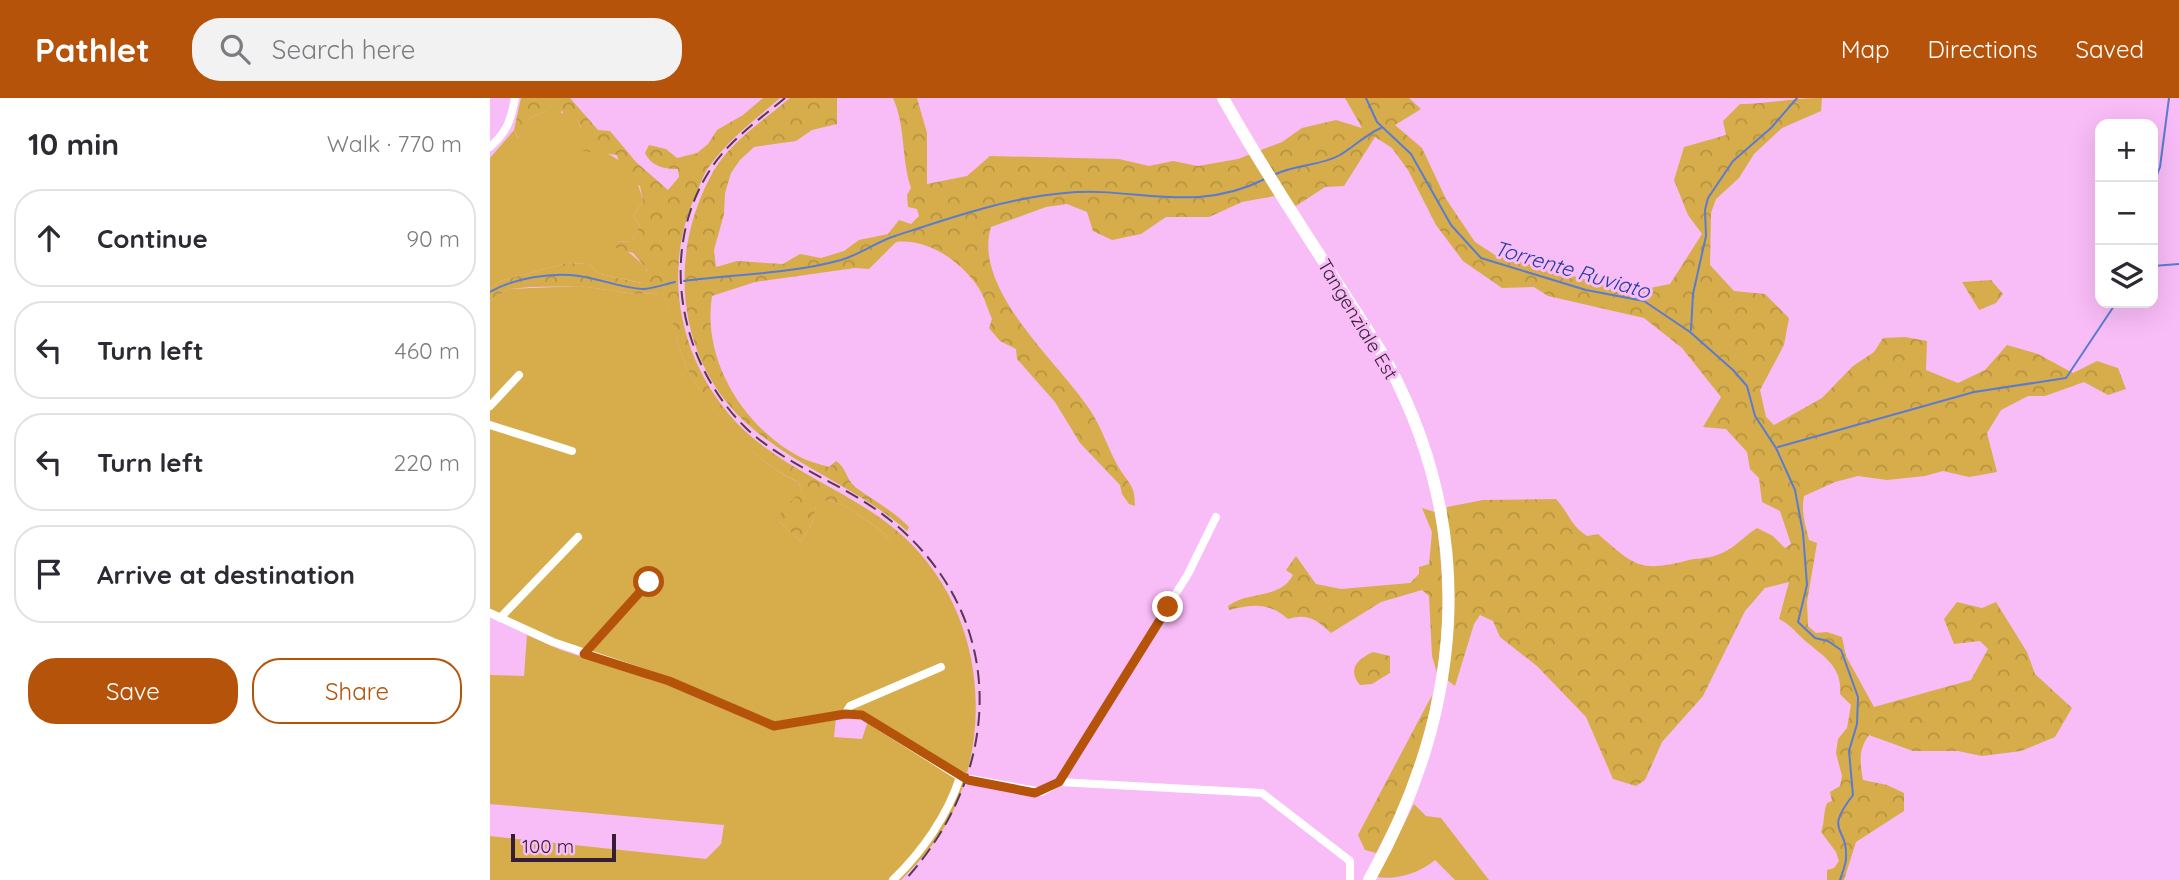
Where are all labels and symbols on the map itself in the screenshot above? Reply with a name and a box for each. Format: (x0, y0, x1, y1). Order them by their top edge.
water label: Torrente Ruviato (1491, 234, 1655, 304)
street label: Tangenziale Est (1313, 254, 1403, 384)
route start (633, 566, 664, 597)
route end (1152, 591, 1183, 622)
scale bar (511, 831, 616, 863)

